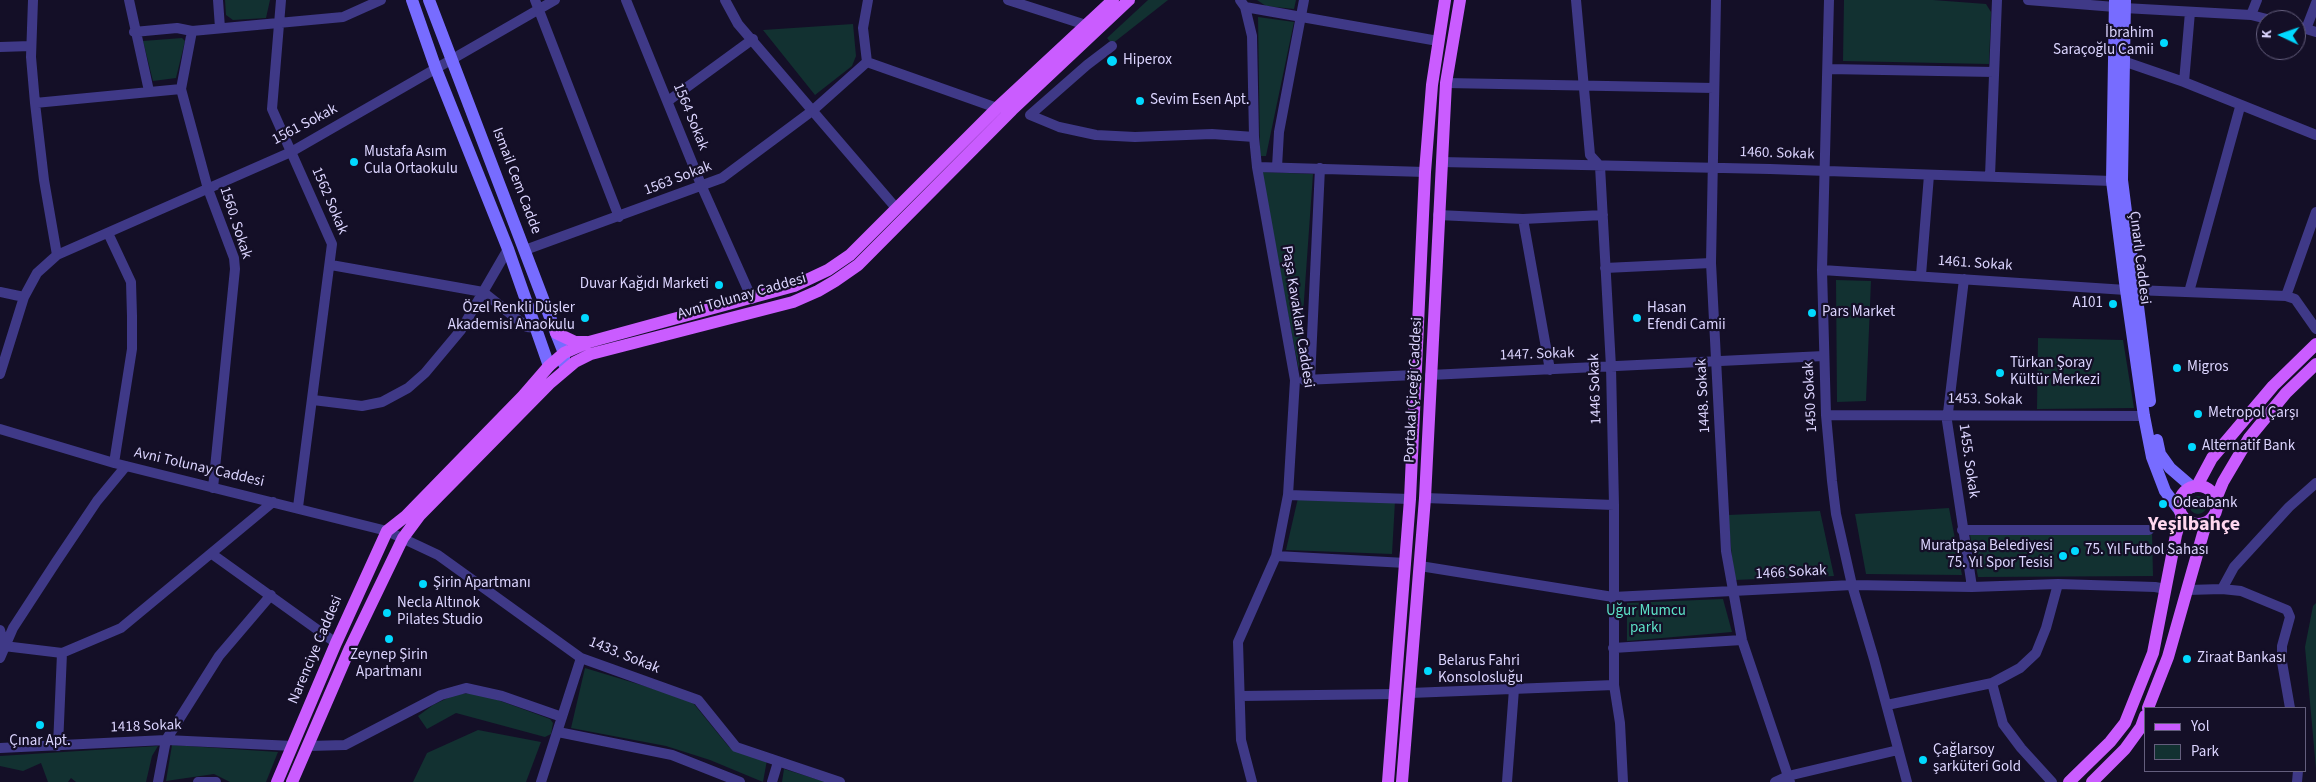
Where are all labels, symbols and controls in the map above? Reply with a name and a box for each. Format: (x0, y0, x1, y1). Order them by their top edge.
north arrow (2256, 10, 2306, 60)
place label: İbrahim Saraçoğlu Camii (2053, 25, 2154, 60)
text: K (2257, 29, 2277, 39)
marker: İbrahim Saraçoğlu Camii (2158, 37, 2170, 49)
place label: Hiperox (1123, 52, 1172, 70)
marker: Hiperox (1105, 54, 1119, 68)
street label: 1564 Sokak (668, 81, 712, 153)
place label: Sevim Esen Apt. (1150, 92, 1250, 110)
marker: Sevim Esen Apt. (1134, 95, 1146, 107)
street label: 1561 Sokak (269, 100, 341, 150)
street label: Ismail Cem Cadde (487, 125, 545, 237)
place label: Mustafa Asım Cula Ortaokulu (364, 144, 458, 179)
street label: 1460. Sokak (1739, 144, 1815, 164)
marker: Mustafa Asım Cula Ortaokulu (348, 156, 360, 168)
street label: 1563 Sokak (642, 158, 714, 200)
street label: 1562 Sokak (307, 165, 351, 237)
street label: 1560. Sokak (215, 185, 255, 261)
street label: Çınarlı Caddesi (2124, 210, 2154, 306)
street label: Paşa Kavakları Caddesi (1277, 245, 1317, 389)
street label: 1461. Sokak (1937, 252, 2013, 276)
street label: Avni Tolunay Caddesi (676, 270, 808, 324)
place label: Duvar Kağıdı Marketi (580, 276, 709, 294)
marker: Duvar Kağıdı Marketi (713, 279, 725, 291)
place label: A101 (2072, 295, 2103, 313)
marker: A101 (2107, 298, 2119, 310)
place label: Özel Renkli Düşler Akademisi Anaokulu (448, 300, 575, 335)
place label: Hasan Efendi Camii (1647, 300, 1726, 335)
place label: Pars Market (1822, 304, 1895, 322)
marker: Pars Market (1806, 307, 1818, 319)
marker: Özel Renkli Düşler Akademisi Anaokulu (579, 312, 591, 324)
marker: Hasan Efendi Camii (1631, 312, 1643, 324)
street label: Portakal Çiceği Caddesi (1401, 317, 1427, 463)
street label: 1447. Sokak (1499, 345, 1575, 365)
street label: 1446 Sokak (1586, 353, 1606, 425)
place label: Türkan Şoray Kültür Merkezi (2010, 355, 2100, 390)
street label: 1448. Sokak (1693, 358, 1715, 434)
place label: Migros (2187, 359, 2229, 377)
street label: 1450 Sokak (1800, 361, 1822, 433)
marker: Migros (2171, 362, 2183, 374)
marker: Türkan Şoray Kültür Merkezi (1994, 367, 2006, 379)
street label: 1453. Sokak (1947, 390, 2023, 410)
place label: Metropol Çarşı (2208, 405, 2299, 423)
marker: Metropol Çarşı (2192, 408, 2204, 420)
street label: 1455. Sokak (1954, 423, 1982, 499)
place label: Alternatif Bank (2202, 438, 2295, 456)
marker: Alternatif Bank (2186, 441, 2198, 453)
street label: Avni Tolunay Caddesi (132, 444, 266, 492)
place label: Odeabank (2173, 495, 2237, 513)
marker: Odeabank (2157, 498, 2169, 510)
district label: Yeşilbahçe (2148, 514, 2240, 538)
place label: Muratpaşa Belediyesi 75. Yıl Spor Tesisi (1920, 538, 2053, 573)
place label: 75. Yıl Futbol Sahası (2085, 542, 2209, 560)
marker: 75. Yıl Futbol Sahası (2069, 545, 2081, 557)
marker: Muratpaşa Belediyesi 75. Yıl Spor Tesisi (2057, 550, 2069, 562)
street label: 1466 Sokak (1755, 562, 1827, 584)
place label: Şirin Apartmanı (433, 575, 531, 593)
marker: Şirin Apartmanı (417, 578, 429, 590)
street label: Narenciye Caddesi (285, 593, 347, 707)
place label: Necla Altınok Pilates Studio (397, 595, 483, 630)
park label: Uğur Mumcu parkı (1606, 603, 1686, 638)
marker: Necla Altınok Pilates Studio (381, 607, 393, 619)
marker: Zeynep Şirin Apartmanı (383, 633, 395, 645)
street label: 1433. Sokak (586, 634, 662, 678)
place label: Zeynep Şirin Apartmanı (350, 647, 428, 682)
place label: Ziraat Bankası (2197, 650, 2286, 668)
place label: Belarus Fahri Konsolosluğu (1438, 653, 1523, 688)
marker: Ziraat Bankası (2181, 653, 2193, 665)
marker: Belarus Fahri Konsolosluğu (1422, 665, 1434, 677)
legend (2144, 707, 2306, 772)
text: Yol (2191, 716, 2209, 737)
street label: 1418 Sokak (110, 717, 182, 737)
marker: Çınar Apt. (34, 719, 46, 731)
place label: Çınar Apt. (9, 733, 71, 751)
text: Park (2191, 741, 2219, 762)
place label: Çağlarsoy şarküteri Gold (1933, 742, 2021, 777)
marker: Çağlarsoy şarküteri Gold (1917, 754, 1929, 766)

